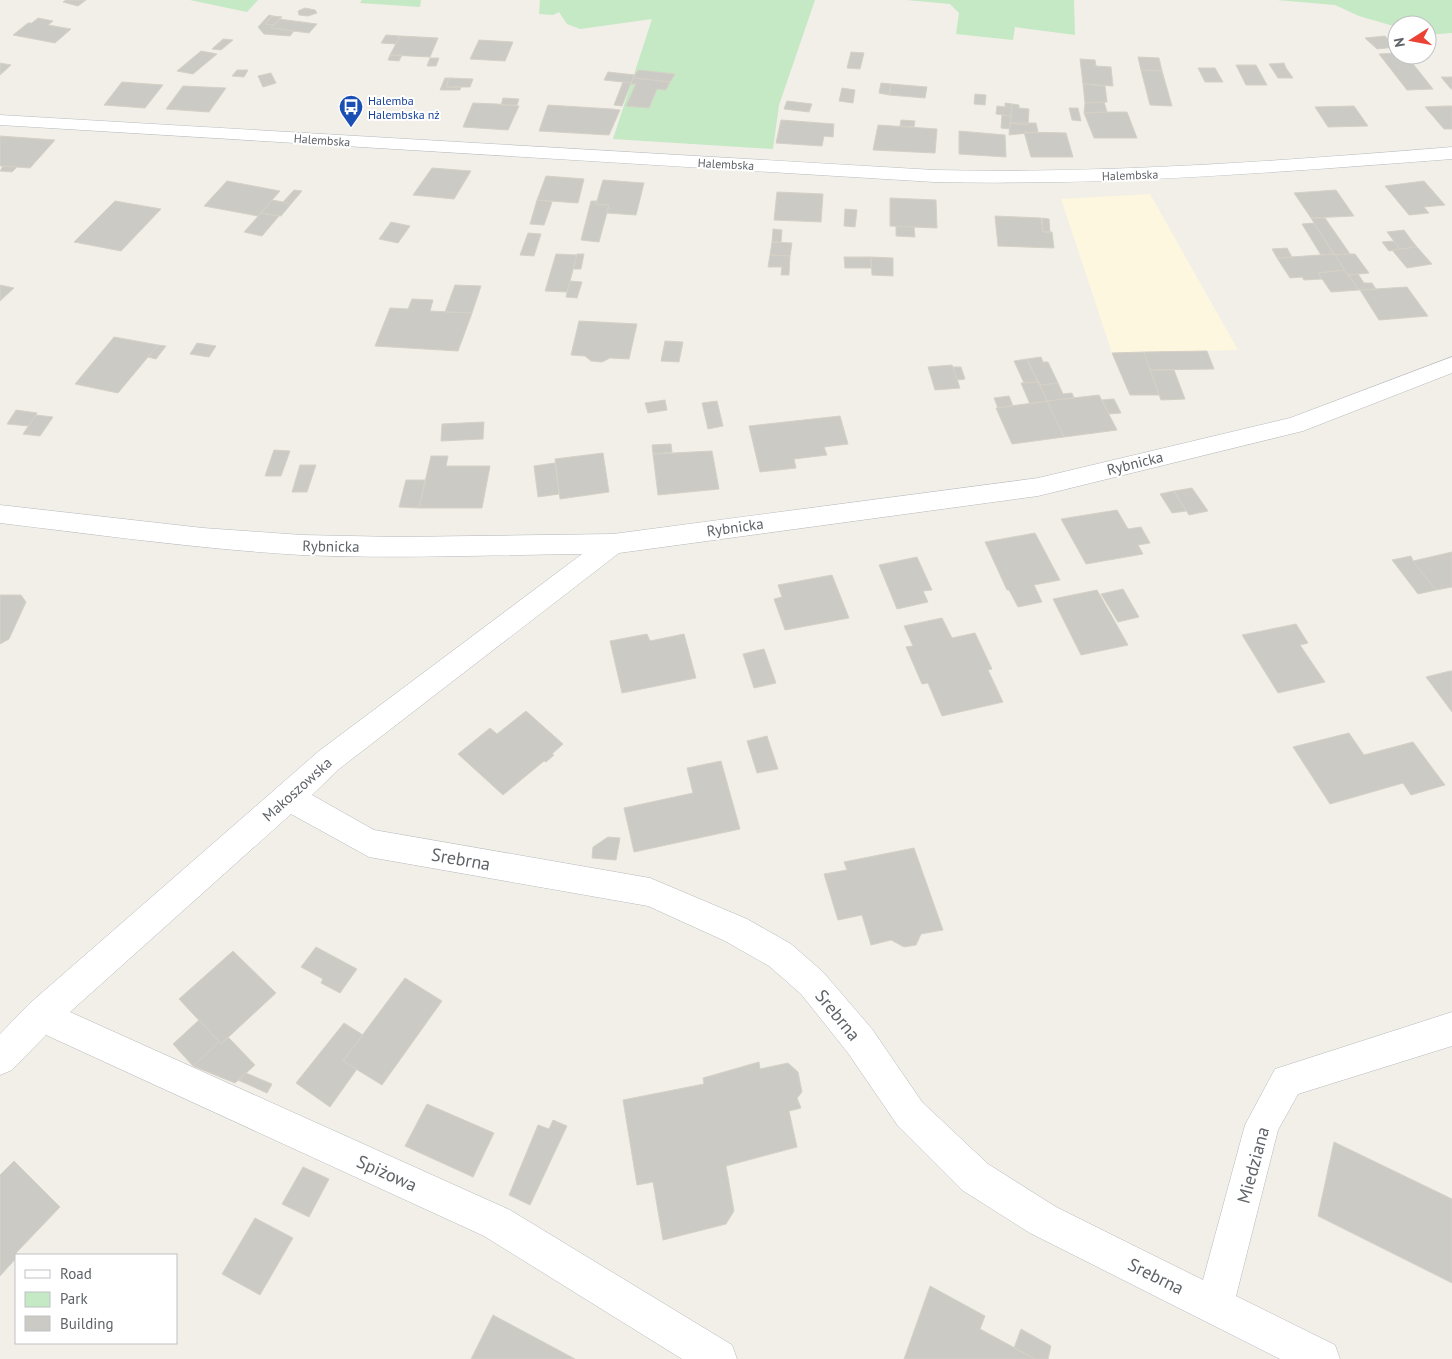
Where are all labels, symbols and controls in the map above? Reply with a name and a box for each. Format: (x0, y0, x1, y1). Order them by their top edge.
north arrow (1387, 15, 1437, 65)
text: N (1390, 36, 1409, 49)
place label: Halemba Halembska nż (368, 93, 440, 122)
bus stop icon: Halemba Halembska nż (338, 94, 364, 128)
street label: Halembska (293, 131, 351, 149)
street label: Halembska (697, 155, 755, 173)
street label: Halembska (1101, 167, 1159, 183)
street label: Rybnicka (1105, 447, 1165, 479)
street label: Rybnicka (705, 514, 765, 540)
street label: Rybnicka (302, 536, 360, 556)
street label: Makoszowska (258, 753, 336, 825)
street label: Srebrna (430, 843, 492, 875)
street label: Srebrna (810, 985, 866, 1045)
street label: Miedziana (1232, 1124, 1274, 1206)
street label: Spiżowa (353, 1150, 421, 1196)
street label: Srebrna (1124, 1253, 1188, 1299)
legend (15, 1254, 178, 1344)
text: Road (60, 1264, 92, 1283)
text: Park (60, 1289, 88, 1308)
text: Building (60, 1314, 114, 1333)

